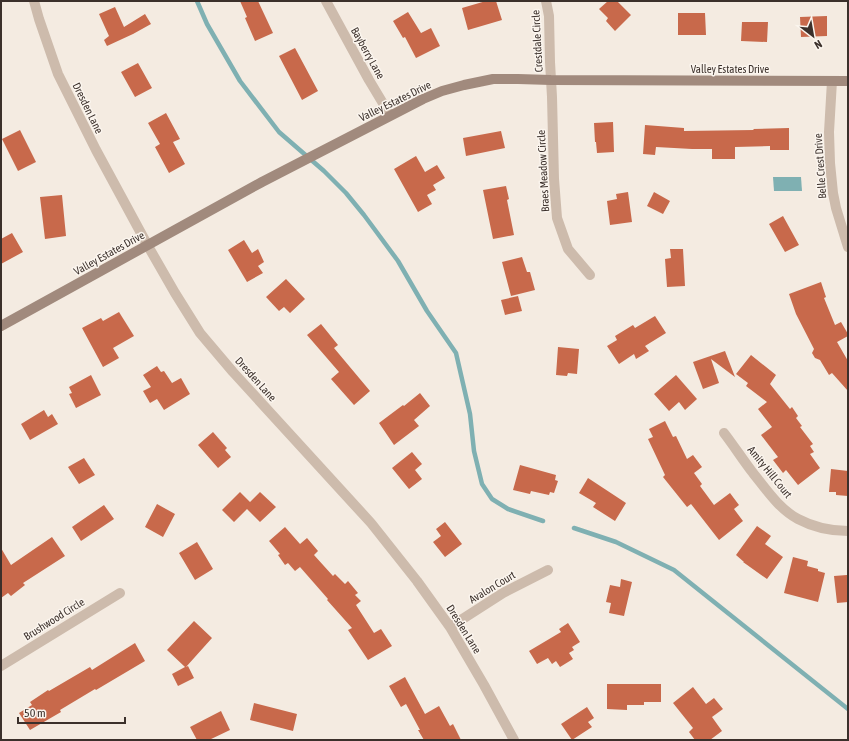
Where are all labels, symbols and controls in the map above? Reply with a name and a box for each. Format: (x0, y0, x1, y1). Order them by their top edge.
street label: Crestdale Circle (529, 10, 545, 72)
north arrow (793, 16, 833, 56)
street label: Bayberry Lane (349, 25, 387, 81)
text: N (812, 38, 824, 51)
street label: Valley Estates Drive (691, 63, 769, 75)
street label: Valley Estates Drive (357, 78, 433, 124)
street label: Dresden Lane (71, 81, 105, 135)
street label: Braes Meadow Circle (535, 130, 551, 212)
street label: Belle Crest Drive (812, 133, 828, 199)
street label: Valley Estates Drive (72, 229, 146, 277)
street label: Dresden Lane (233, 355, 279, 403)
street label: Amity Hill Court (745, 444, 795, 500)
street label: Avalon Court (467, 569, 517, 605)
street label: Brushwood Circle (22, 596, 86, 642)
street label: Dresden Lane (444, 602, 484, 656)
scale bar (18, 699, 125, 725)
text: 50 m (24, 706, 46, 720)

